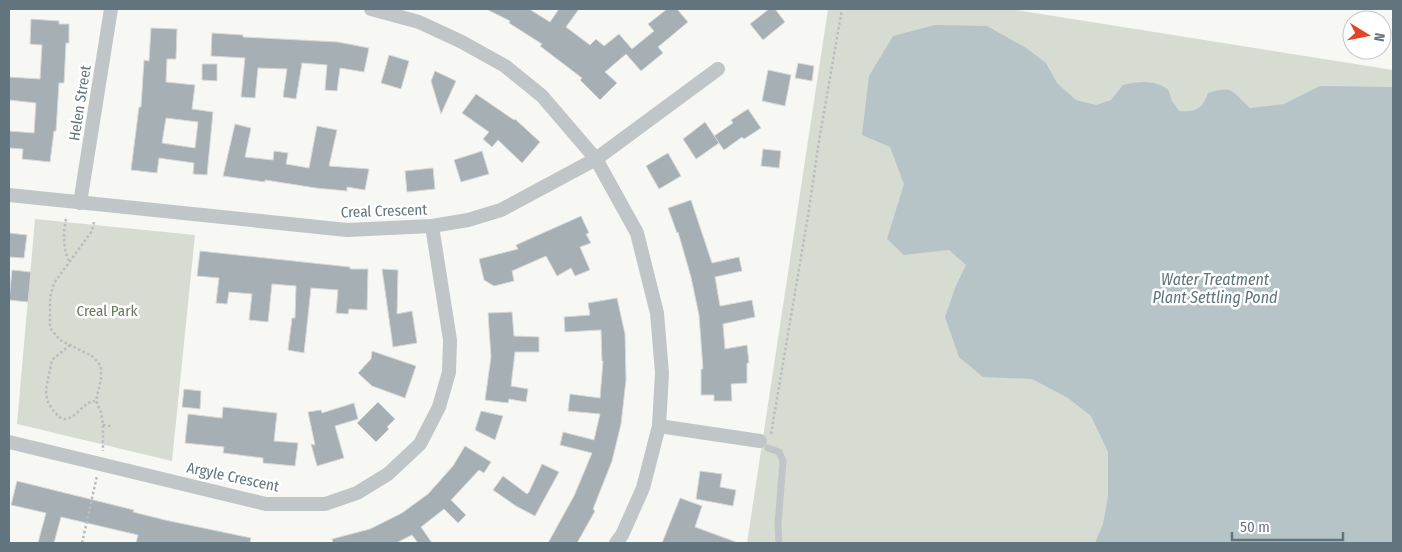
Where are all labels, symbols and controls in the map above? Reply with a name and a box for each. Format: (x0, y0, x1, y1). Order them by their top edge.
north arrow (1342, 10, 1392, 60)
text: N (1370, 32, 1388, 43)
street label: Helen Street (65, 64, 95, 142)
street label: Creal Crescent (340, 200, 428, 222)
water label: Water Treatment Plant Settling Pond (1153, 270, 1278, 307)
park label: Creal Park (77, 302, 137, 320)
street label: Argyle Crescent (185, 458, 281, 496)
scale bar (1232, 510, 1343, 542)
text: 50 m (1240, 518, 1270, 536)

